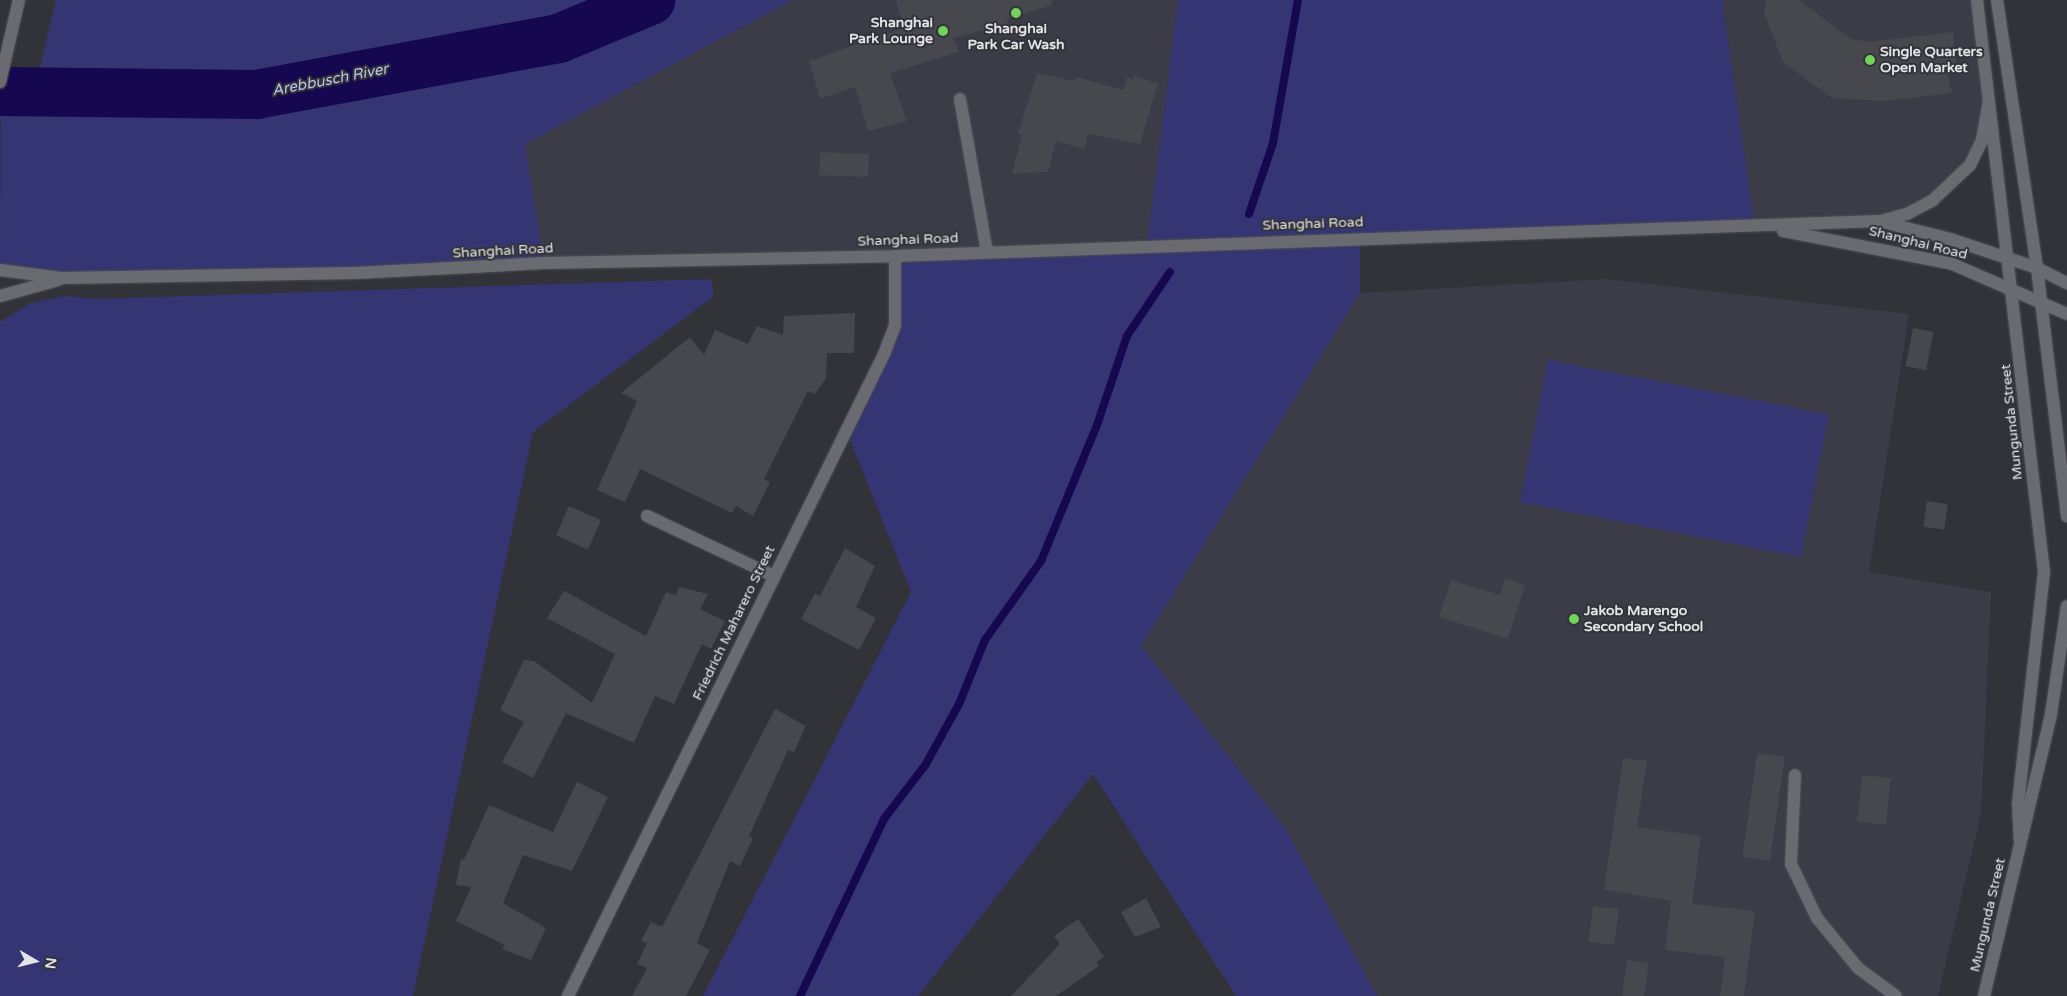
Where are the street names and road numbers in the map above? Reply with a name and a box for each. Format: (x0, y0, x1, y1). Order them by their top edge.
street label: Shanghai Road (1262, 214, 1364, 234)
street label: Shanghai Road (1867, 223, 1969, 263)
street label: Shanghai Road (857, 230, 959, 250)
street label: Shanghai Road (452, 240, 554, 262)
street label: Mungunda Street (1998, 363, 2026, 481)
street label: Friedrich Maharero Street (689, 543, 779, 703)
street label: Mungunda Street (1967, 856, 2009, 974)

